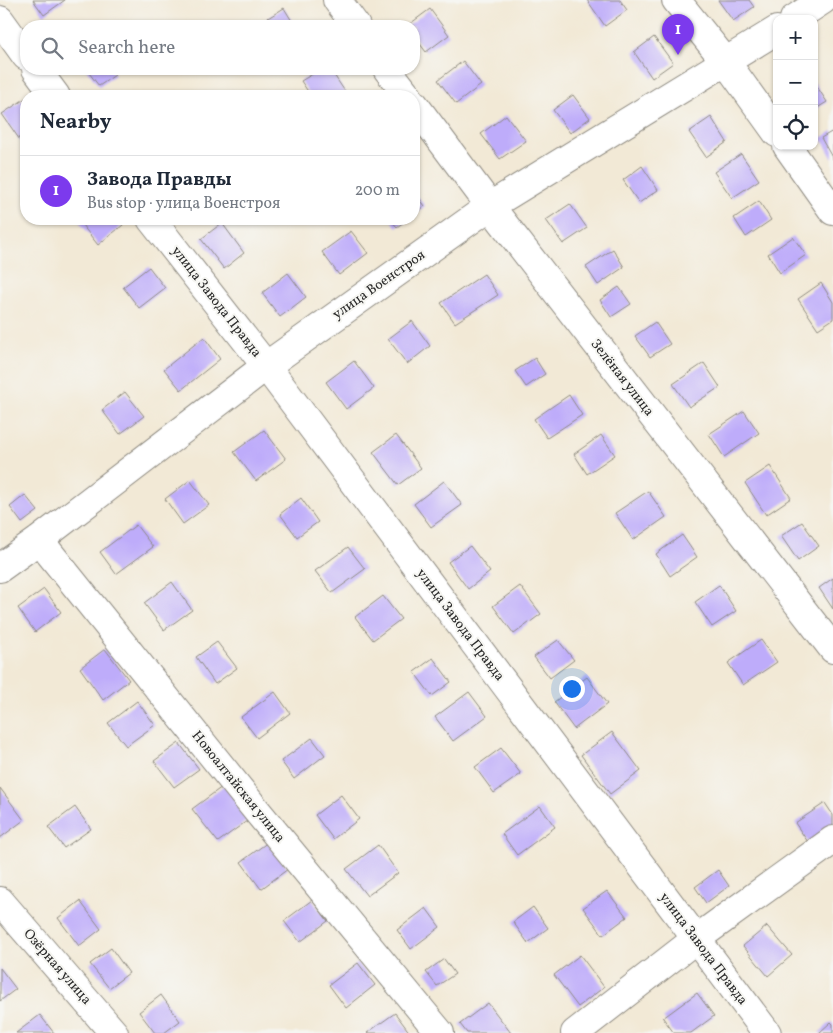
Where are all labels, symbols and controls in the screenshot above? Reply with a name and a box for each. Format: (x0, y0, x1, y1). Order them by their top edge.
pin: 1 (662, 14, 694, 55)
map controls (773, 15, 818, 150)
button: + (773, 15, 818, 60)
search box (20, 20, 420, 75)
icon: search (38, 34, 66, 62)
text: Search here (78, 35, 175, 61)
button: − (773, 60, 818, 105)
button: locate (773, 105, 818, 150)
text: Nearby (40, 108, 111, 137)
text: Завода Правды (87, 167, 232, 193)
text: 1 (53, 180, 59, 202)
text: 200 m (355, 180, 400, 202)
text: Bus stop · улица Военстроя (87, 193, 280, 215)
street label: улица Завода Правда (167, 242, 265, 362)
street label: улица Военстроя (329, 246, 429, 324)
street label: Зелёная улица (586, 335, 658, 421)
street label: улица Завода Правда (411, 565, 509, 685)
your location (559, 676, 585, 702)
street label: Новоалтайская улица (187, 727, 289, 847)
street label: улица Завода Правда (654, 889, 752, 1009)
street label: Озёрная улица (19, 925, 95, 1009)

